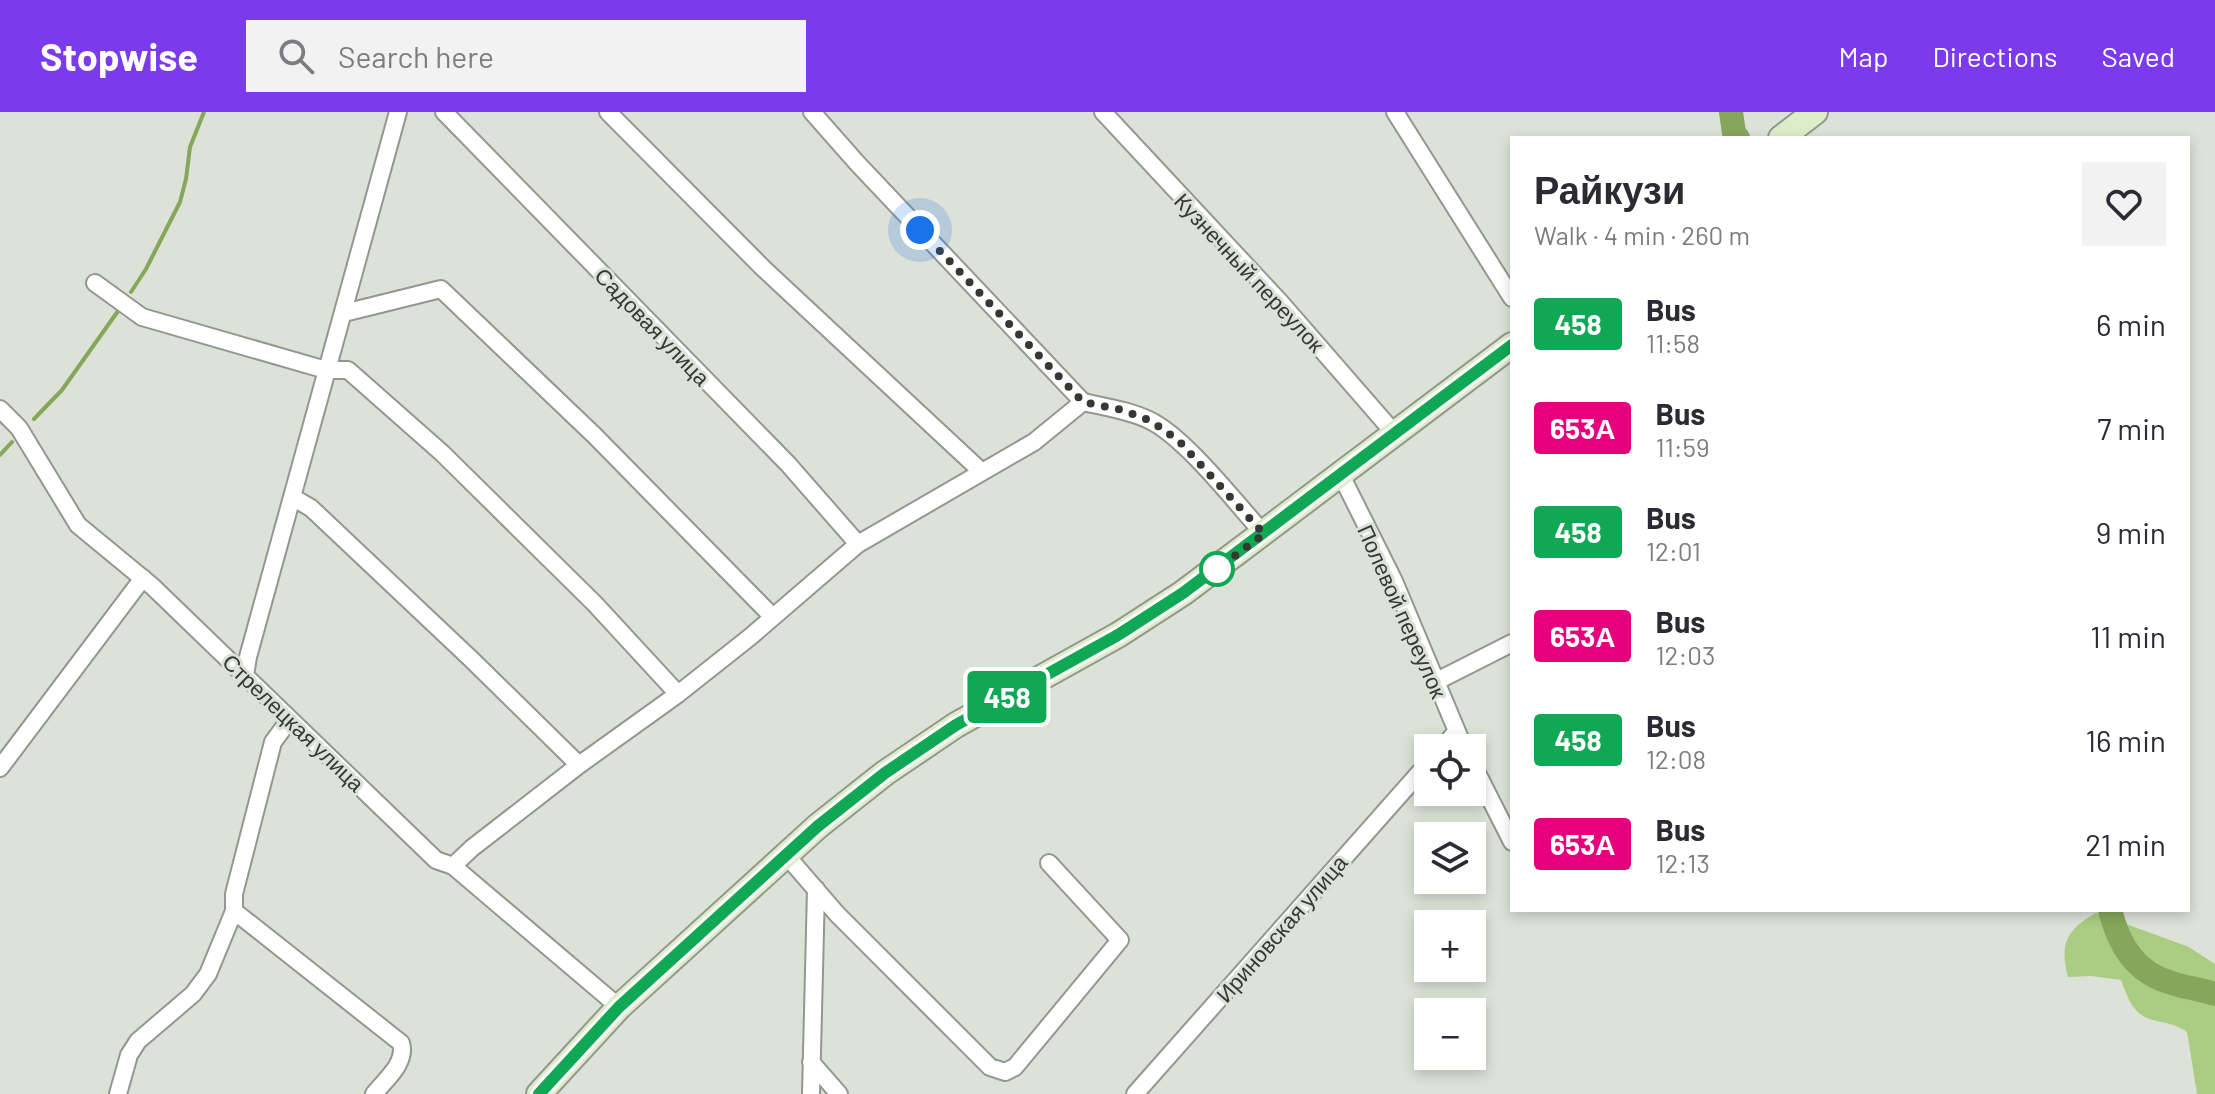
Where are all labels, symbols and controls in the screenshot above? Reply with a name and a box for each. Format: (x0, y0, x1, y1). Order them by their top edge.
search box (246, 20, 806, 92)
text: Stopwise (40, 33, 198, 79)
icon: search (274, 34, 318, 78)
text: Search here (338, 38, 494, 74)
text: Map (1839, 39, 1888, 73)
text: Directions (1932, 39, 2058, 73)
text: Saved (2102, 39, 2175, 73)
button: heart (2082, 162, 2166, 246)
text: Райкузи (1534, 166, 1685, 212)
street label: Кузнечный переулок (1169, 187, 1331, 358)
your location (900, 210, 940, 250)
text: Walk · 4 min · 260 m (1534, 219, 1750, 250)
street label: Садовая улица (589, 262, 716, 392)
text: Bus (1646, 291, 1696, 327)
text: 6 min (2096, 306, 2166, 342)
text: 458 (1554, 307, 1602, 341)
text: 11:58 (1646, 327, 1700, 358)
text: Bus (1655, 395, 1705, 431)
text: 7 min (2097, 410, 2166, 446)
text: 653А (1550, 411, 1615, 445)
text: 11:59 (1655, 431, 1710, 462)
text: Bus (1646, 499, 1696, 535)
text: 9 min (2096, 514, 2166, 550)
text: 458 (1554, 515, 1602, 549)
street label: Полевой переулок (1352, 520, 1453, 702)
text: 12:01 (1646, 535, 1701, 566)
unlabelled marker (1200, 552, 1234, 586)
text: Bus (1655, 603, 1705, 639)
text: 11 min (2090, 618, 2166, 654)
text: 653А (1550, 619, 1615, 653)
text: 12:03 (1655, 639, 1715, 670)
street label: Стрелецкая улица (217, 648, 371, 797)
line badge: 458 (961, 671, 1053, 723)
text: 458 (983, 680, 1031, 714)
text: Bus (1646, 707, 1696, 743)
text: 16 min (2085, 722, 2166, 758)
text: 458 (1554, 723, 1602, 757)
map controls (1414, 734, 1486, 1070)
button: locate (1414, 734, 1486, 806)
text: 12:08 (1646, 743, 1706, 774)
text: Bus (1655, 811, 1705, 847)
button: layers (1414, 822, 1486, 894)
text: 21 min (2085, 826, 2166, 862)
text: 653А (1550, 827, 1615, 861)
text: 12:13 (1655, 847, 1710, 878)
street label: Ириновская улица (1210, 849, 1353, 1007)
button: + (1414, 910, 1486, 982)
button: − (1414, 998, 1486, 1070)

